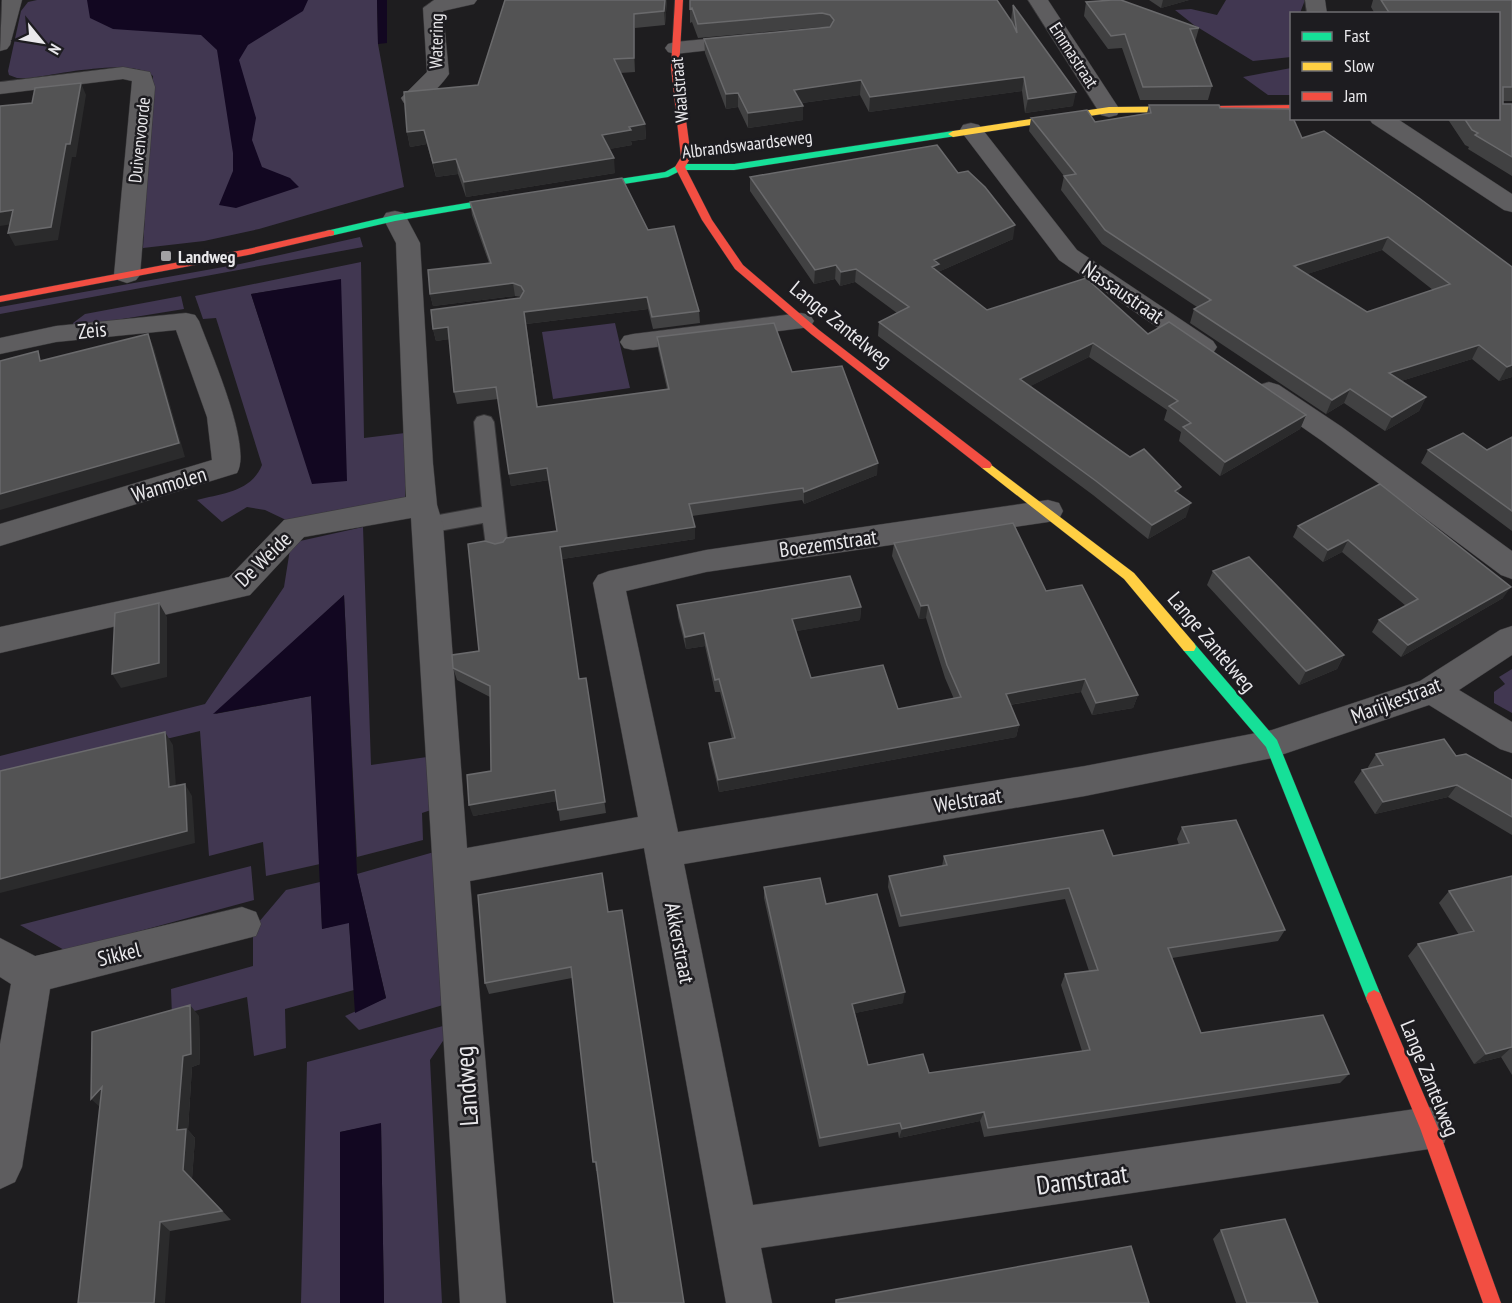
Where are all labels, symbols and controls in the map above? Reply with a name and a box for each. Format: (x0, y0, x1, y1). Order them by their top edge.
north arrow (12, 12, 72, 72)
legend (1290, 12, 1500, 120)
street label: Watering (424, 13, 448, 69)
street label: Emmastraat (1044, 18, 1104, 92)
text: Fast (1344, 24, 1370, 47)
text: N (44, 41, 66, 58)
text: Slow (1344, 54, 1375, 77)
street label: Waalstraat (665, 56, 693, 124)
text: Jam (1343, 84, 1367, 107)
street label: Duivenvoorde (123, 96, 155, 184)
street label: Albrandswaardseweg (681, 125, 813, 163)
place label: Landweg (178, 245, 235, 268)
marker: Landweg (159, 249, 173, 263)
street label: Nassaustraat (1077, 255, 1169, 329)
street label: Lange Zantelweg (785, 275, 897, 373)
street label: Zeis (76, 315, 108, 345)
street label: Wanmolen (128, 460, 210, 508)
street label: Boezemstraat (777, 523, 879, 563)
street label: De Weide (229, 526, 297, 592)
street label: Lange Zantelweg (1162, 586, 1262, 698)
street label: Marijkestraat (1347, 670, 1445, 730)
street label: Welstraat (932, 781, 1004, 819)
street label: Akkerstraat (659, 900, 701, 986)
street label: Sikkel (95, 936, 143, 972)
street label: Lange Zantelweg (1394, 1016, 1466, 1140)
street label: Landweg (447, 1045, 485, 1127)
street label: Damstraat (1034, 1156, 1130, 1202)

